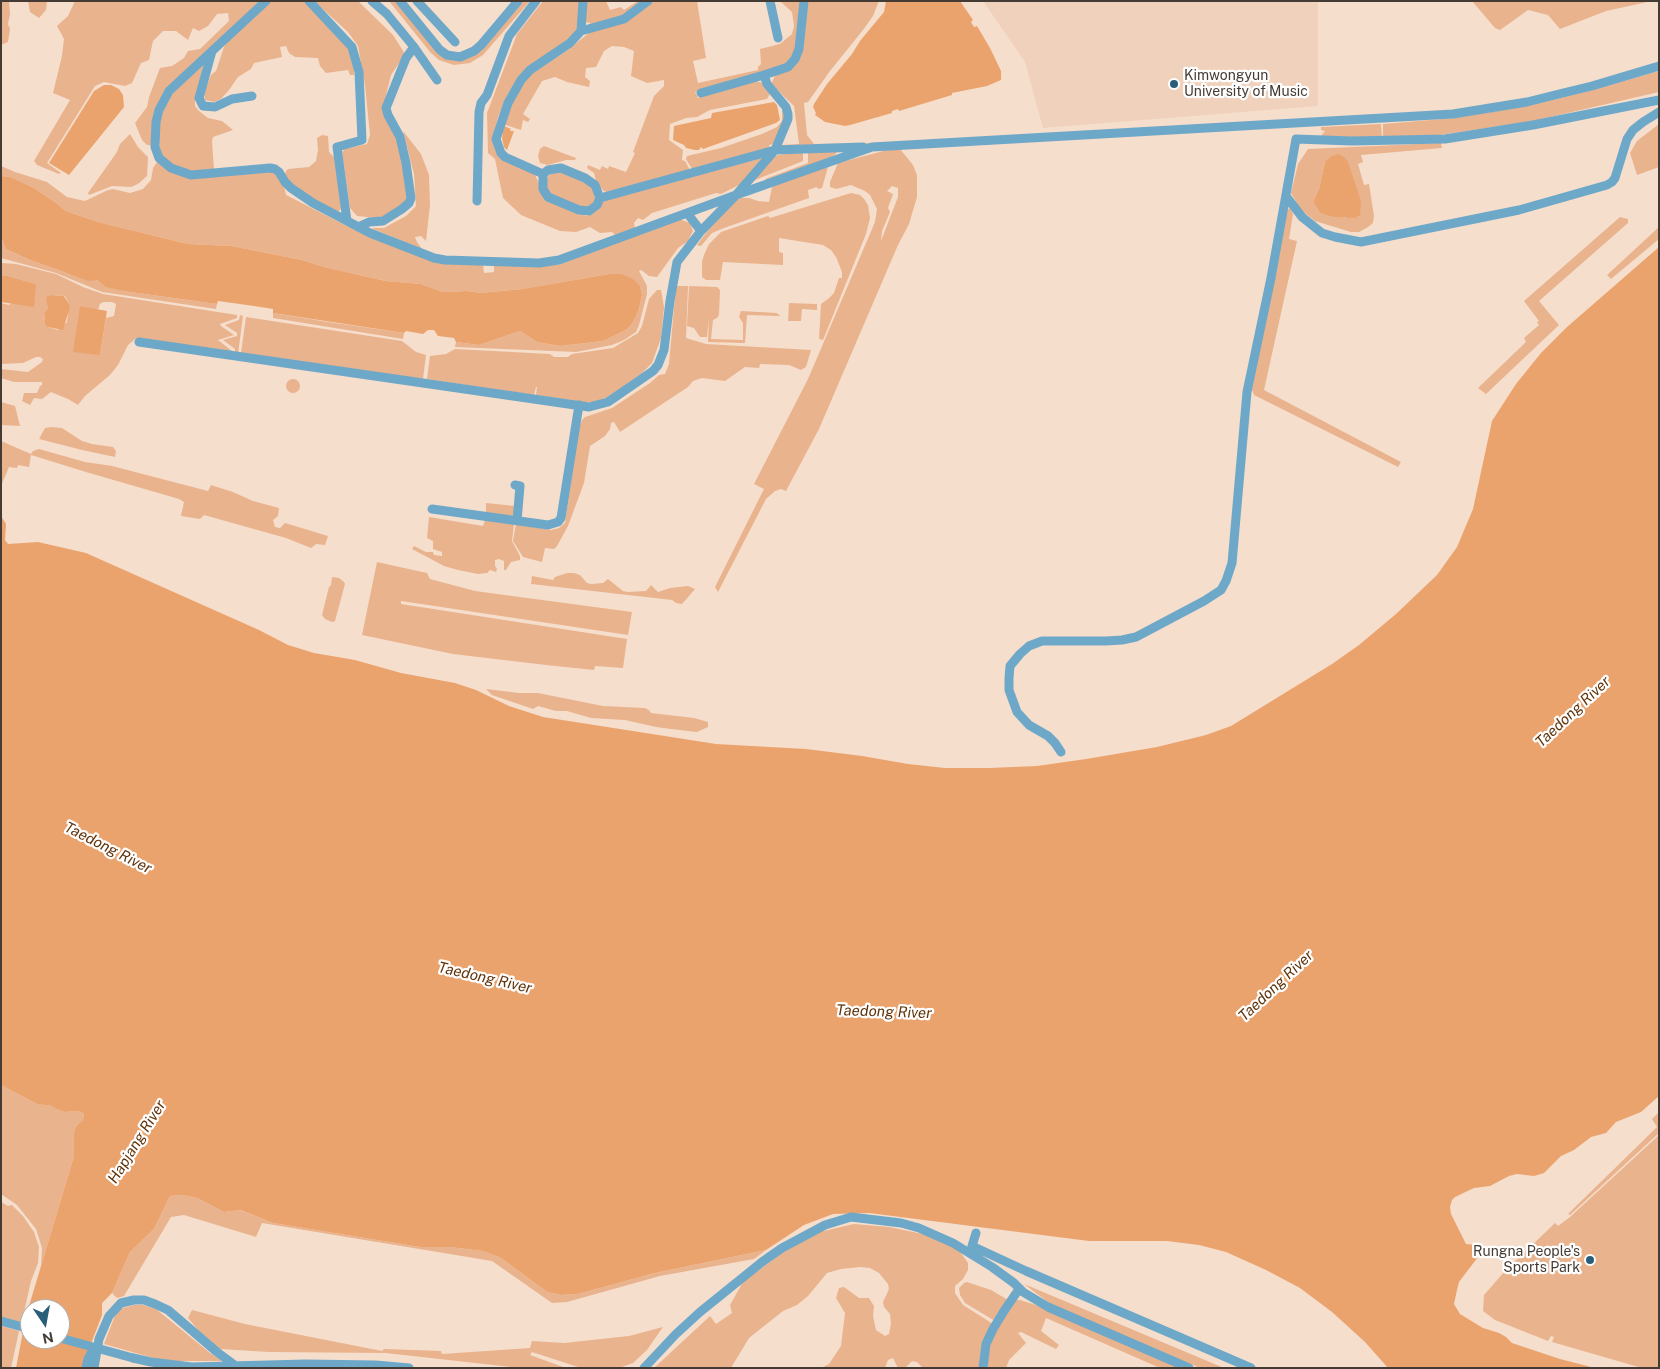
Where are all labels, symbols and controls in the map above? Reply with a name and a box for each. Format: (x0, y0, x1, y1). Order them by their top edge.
place label: Kimwongyun University of Music (1184, 68, 1308, 100)
marker: Kimwongyun University of Music (1168, 78, 1180, 90)
water label: Taedong River (1532, 673, 1614, 751)
water label: Taedong River (61, 818, 155, 878)
water label: Taedong River (1235, 947, 1317, 1025)
water label: Taedong River (436, 958, 534, 998)
water label: Taedong River (836, 1001, 932, 1023)
water label: Hapjang River (104, 1097, 170, 1187)
place label: Rungna People's Sports Park (1473, 1244, 1580, 1276)
marker: Rungna People's Sports Park (1584, 1254, 1596, 1266)
north arrow (20, 1299, 70, 1349)
text: N (41, 1329, 55, 1347)

